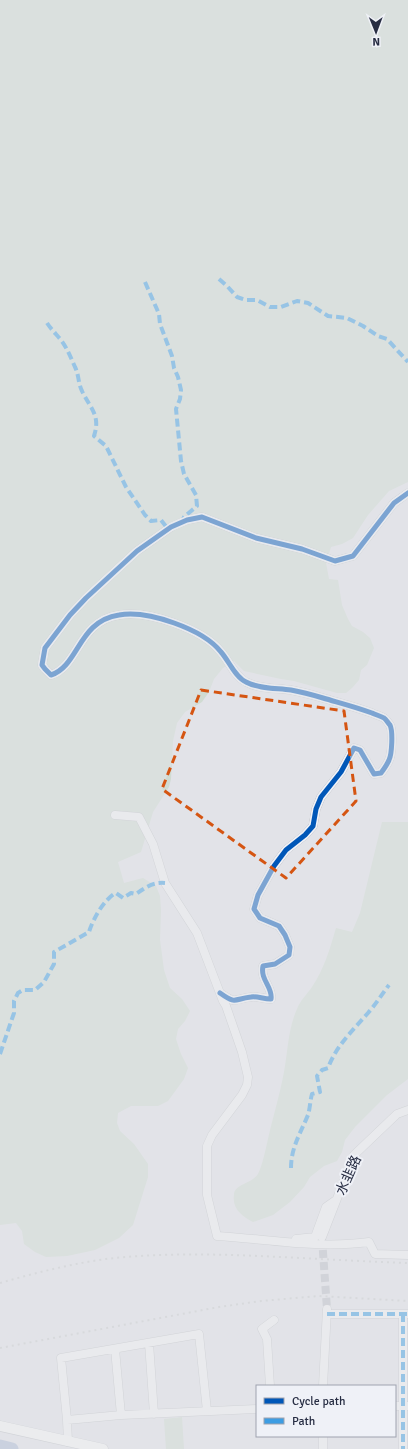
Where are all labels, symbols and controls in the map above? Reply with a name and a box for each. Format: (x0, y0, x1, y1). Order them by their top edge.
north arrow (356, 12, 396, 52)
text: N (372, 35, 380, 48)
street label: 水韭路 (332, 1153, 365, 1198)
legend (256, 1385, 396, 1437)
text: Cycle path (292, 1394, 345, 1409)
text: Path (292, 1414, 315, 1429)

